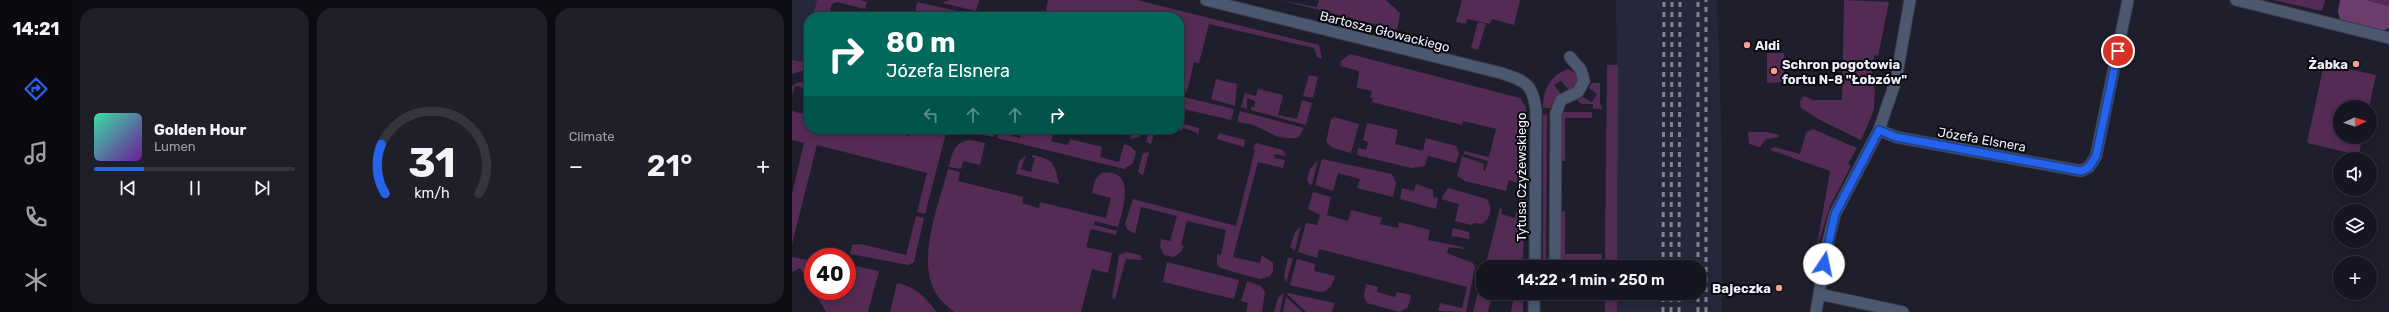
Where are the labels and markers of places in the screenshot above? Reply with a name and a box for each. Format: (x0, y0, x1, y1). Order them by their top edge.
pin (2101, 34, 2135, 68)
place label: Aldi (1755, 38, 1780, 53)
marker: Aldi (1742, 40, 1752, 50)
place label: Schron pogotowia fortu N-8 "Łobzów" (1782, 57, 1907, 87)
place label: Żabka (2309, 57, 2348, 72)
marker: Żabka (2351, 59, 2361, 69)
marker: Schron pogotowia fortu N-8 "Łobzów" (1769, 66, 1779, 76)
place label: Bajeczka (1712, 281, 1771, 296)
marker: Bajeczka (1774, 283, 1784, 293)

